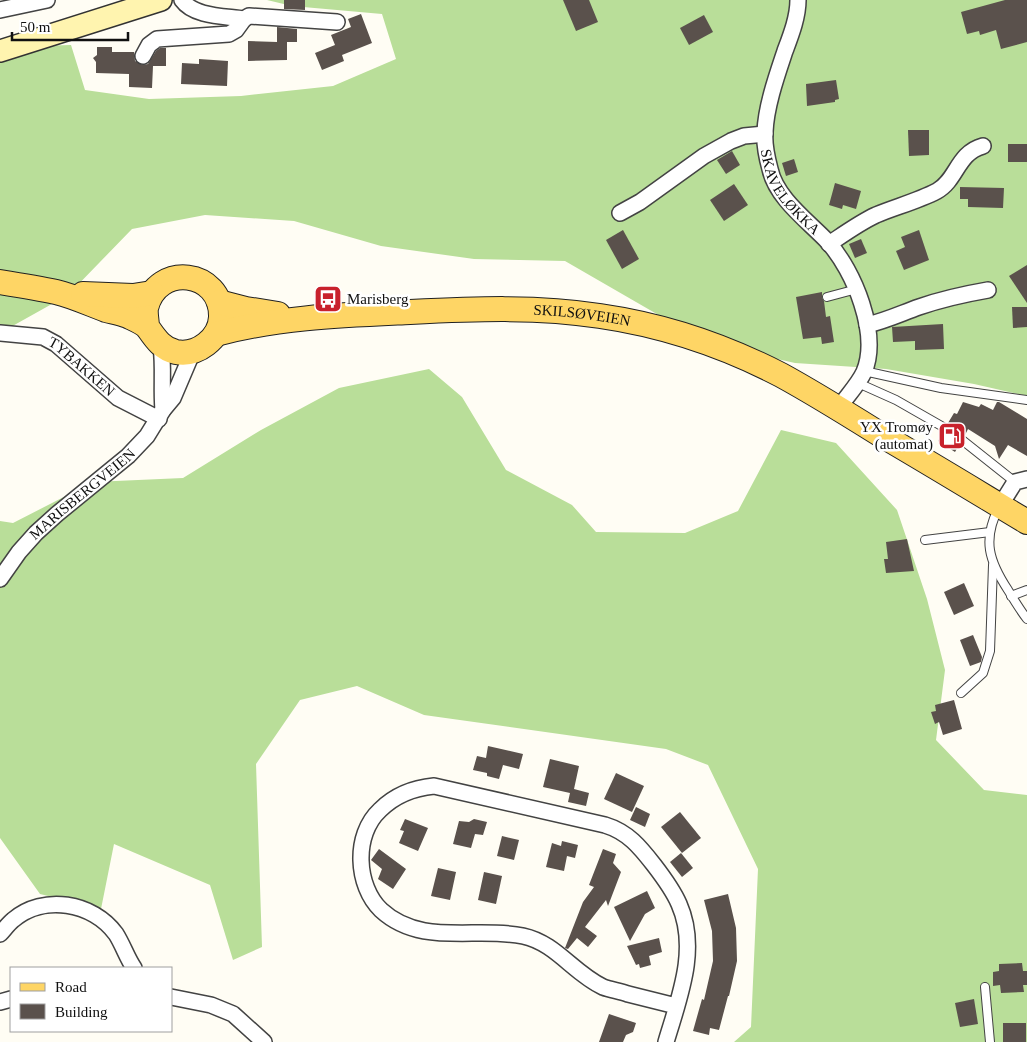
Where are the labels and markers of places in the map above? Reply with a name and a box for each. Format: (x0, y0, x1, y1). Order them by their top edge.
bus stop icon: Marisberg (313, 284, 343, 314)
place label: Marisberg (347, 291, 409, 307)
place label: YX Tromøy (automat) (860, 419, 933, 453)
fuel station icon: YX Tromøy (automat) (937, 421, 967, 451)

